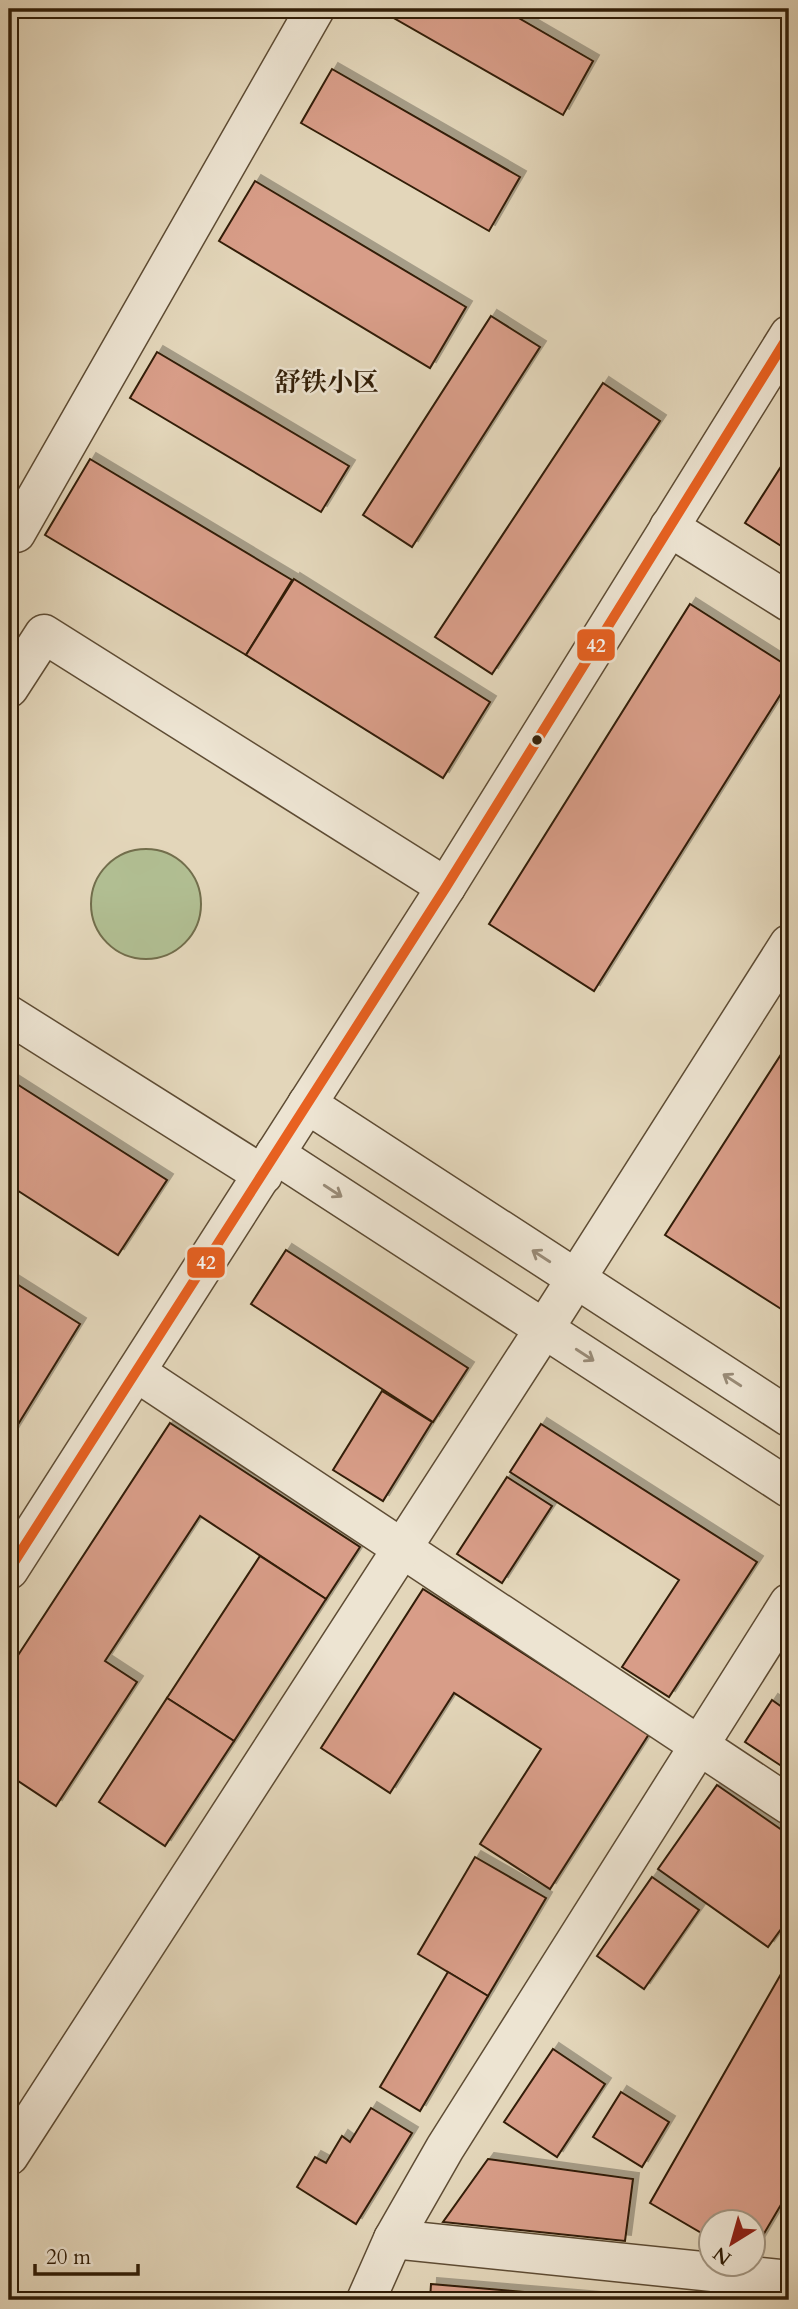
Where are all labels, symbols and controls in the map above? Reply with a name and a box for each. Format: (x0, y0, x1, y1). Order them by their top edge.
district label: 舒铁小区 (275, 365, 379, 400)
line badge: 42 (576, 628, 616, 662)
text: 42 (586, 633, 606, 659)
unlabelled marker (530, 733, 544, 747)
one-way arrow (322, 1185, 342, 1199)
line badge: 42 (186, 1246, 226, 1279)
one-way arrow (532, 1249, 551, 1264)
text: 42 (196, 1250, 216, 1276)
one-way arrow (575, 1348, 594, 1362)
one-way arrow (723, 1373, 742, 1387)
north arrow (696, 2208, 766, 2278)
scale bar (35, 2232, 138, 2276)
text: N (708, 2240, 737, 2271)
text: 20 m (46, 2243, 91, 2272)

